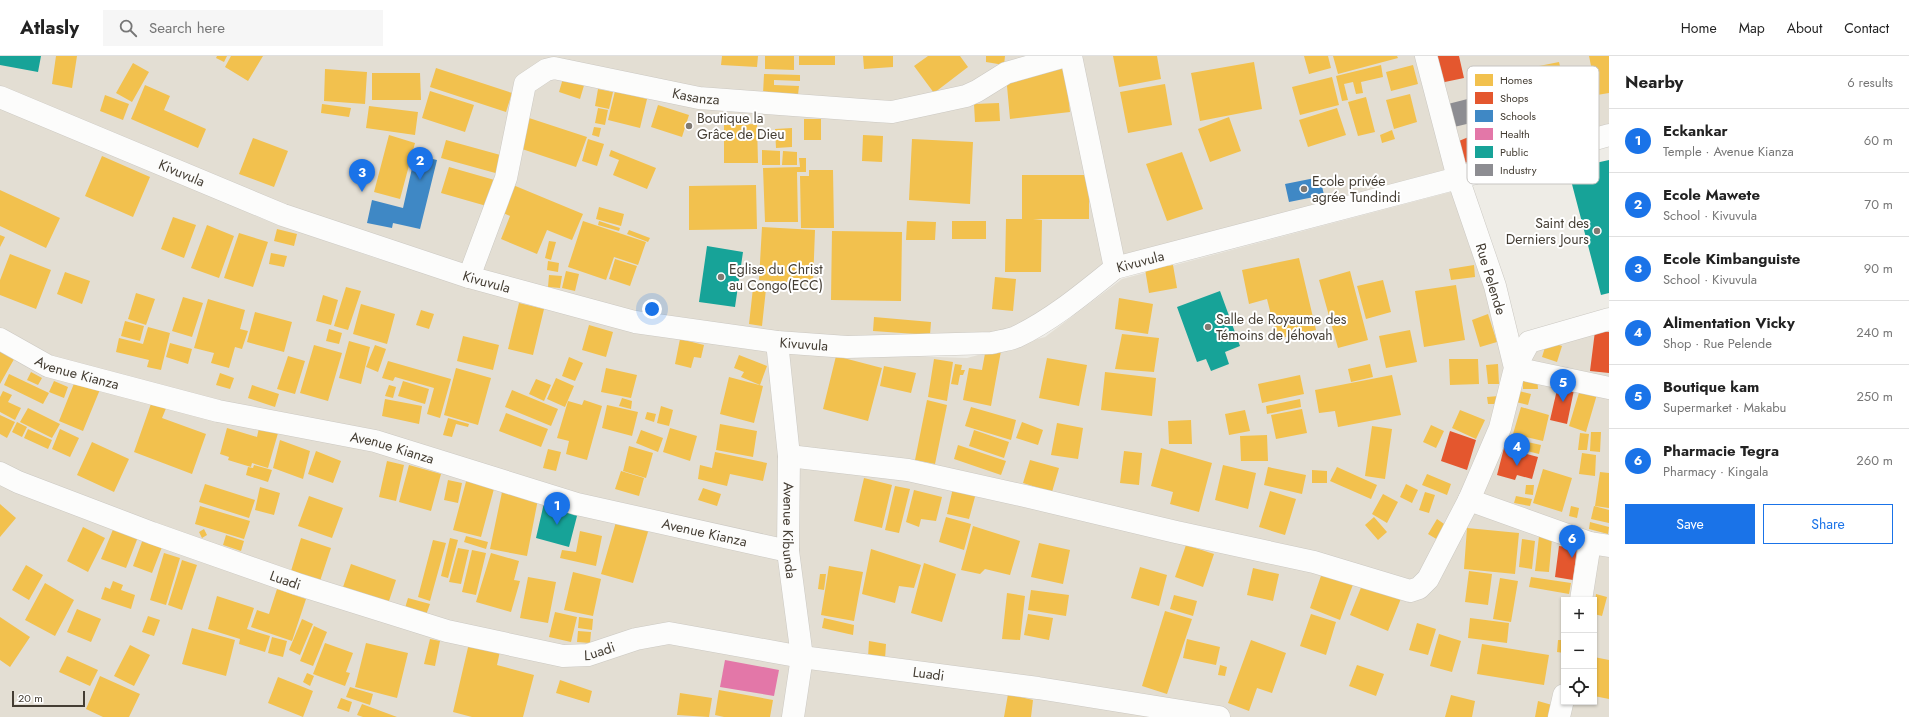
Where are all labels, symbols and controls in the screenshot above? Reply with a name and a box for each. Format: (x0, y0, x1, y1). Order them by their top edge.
search box (103, 10, 383, 46)
text: Atlasly (20, 14, 79, 41)
icon: search (117, 17, 139, 39)
text: Search here (149, 17, 225, 39)
text: Home (1681, 18, 1717, 38)
text: Map (1739, 18, 1765, 38)
text: About (1787, 18, 1822, 38)
text: Contact (1844, 18, 1889, 38)
legend (1467, 66, 1599, 184)
text: Nearby (1625, 70, 1683, 94)
text: Homes (1500, 72, 1533, 88)
text: 6 results (1847, 73, 1893, 92)
street label: Kasanza (671, 83, 720, 109)
text: Shops (1500, 90, 1529, 106)
place label: Boutique la Grâce de Dieu (697, 108, 785, 144)
text: Schools (1500, 108, 1537, 124)
text: Eckankar (1663, 120, 1728, 142)
marker: Boutique la Grâce de Dieu (684, 121, 694, 131)
text: Health (1500, 126, 1530, 142)
text: 1 (1635, 131, 1641, 150)
text: 60 m (1864, 131, 1893, 150)
text: Temple · Avenue Kianza (1663, 142, 1794, 161)
text: Public (1500, 144, 1529, 160)
pin: 2 (407, 147, 433, 180)
street label: Kivuvula (156, 154, 208, 191)
pin: 3 (349, 159, 375, 192)
text: Industry (1500, 162, 1537, 178)
place label: Ecole privée agrée Tundindi (1312, 171, 1401, 207)
marker: Ecole privée agrée Tundindi (1299, 184, 1309, 194)
text: Ecole Mawete (1663, 184, 1760, 206)
text: 2 (1634, 195, 1642, 214)
text: 70 m (1864, 195, 1893, 214)
text: School · Kivuvula (1663, 206, 1757, 225)
place label: Saint des Derniers Jours (1506, 213, 1589, 249)
marker: Saint des Derniers Jours (1592, 226, 1602, 236)
street label: Rue Pelende (1471, 241, 1511, 317)
street label: Kivuvula (1114, 246, 1166, 277)
text: Ecole Kimbanguiste (1663, 248, 1800, 270)
place label: Eglise du Christ au Congo(ECC) (729, 259, 823, 295)
text: 3 (1634, 259, 1642, 278)
text: 90 m (1864, 259, 1893, 278)
street label: Kivuvula (460, 266, 513, 298)
text: School · Kivuvula (1663, 270, 1757, 289)
marker: Eglise du Christ au Congo(ECC) (716, 272, 726, 282)
your location (642, 299, 662, 319)
place label: Salle de Royaume des Témoins de Jéhovah (1216, 309, 1347, 345)
text: Alimentation Vicky (1663, 312, 1795, 334)
marker: Salle de Royaume des Témoins de Jéhovah (1203, 322, 1213, 332)
text: 4 (1633, 323, 1643, 342)
text: 240 m (1856, 323, 1893, 342)
street label: Kivuvula (779, 332, 829, 356)
text: Shop · Rue Pelende (1663, 334, 1772, 353)
street label: Avenue Kianza (31, 351, 121, 394)
pin: 5 (1550, 369, 1576, 402)
text: Boutique kam (1663, 376, 1759, 398)
text: 5 (1634, 387, 1642, 406)
text: 250 m (1856, 387, 1893, 406)
text: Supermarket · Makabu (1663, 398, 1786, 417)
street label: Avenue Kianza (348, 426, 437, 469)
pin: 4 (1504, 433, 1530, 466)
text: Pharmacie Tegra (1663, 440, 1779, 462)
text: 6 (1634, 451, 1642, 470)
text: 260 m (1856, 451, 1893, 470)
text: Pharmacy · Kingala (1663, 462, 1768, 481)
street label: Avenue Kibunda (778, 482, 802, 580)
pin: 1 (544, 492, 570, 525)
button: Save (1625, 504, 1755, 544)
button: Share (1763, 504, 1893, 544)
street label: Avenue Kianza (660, 513, 749, 552)
pin: 6 (1559, 525, 1585, 558)
street label: Luadi (267, 565, 303, 595)
map controls (1561, 597, 1597, 705)
button: + (1561, 597, 1597, 633)
button: − (1561, 633, 1597, 669)
street label: Luadi (584, 637, 618, 665)
street label: Luadi (912, 662, 946, 686)
button: locate (1561, 669, 1597, 705)
scale bar (12, 689, 85, 708)
text: 20 m (18, 690, 43, 706)

